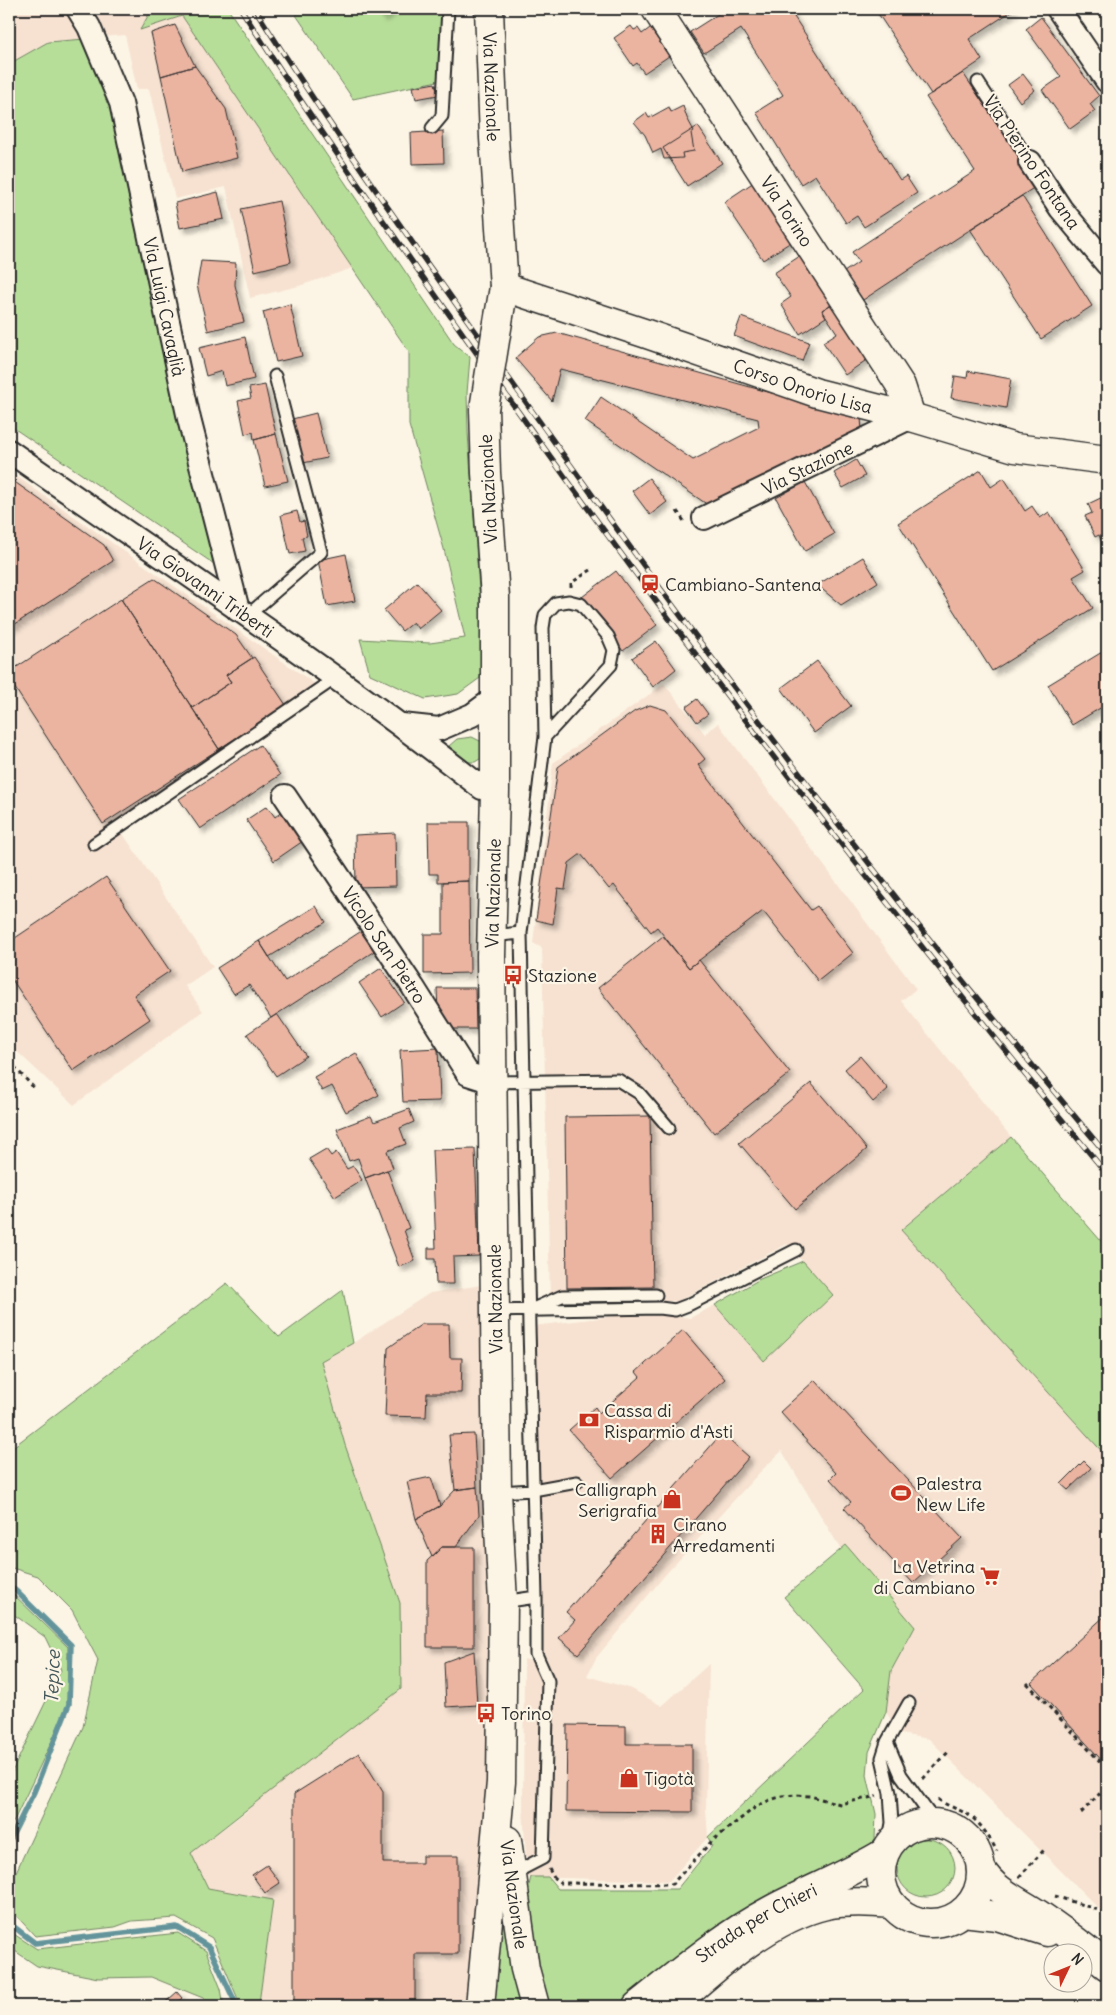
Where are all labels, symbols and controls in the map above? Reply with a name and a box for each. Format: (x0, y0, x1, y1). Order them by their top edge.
street label: Via Nazionale (478, 32, 506, 142)
street label: Via Pierino Fontana (978, 90, 1086, 234)
street label: Via Torino (756, 171, 819, 251)
street label: Via Luigi Cavaglià (139, 235, 191, 378)
street label: Corso Onorio Lisa (730, 353, 875, 418)
street label: Via Nazionale (474, 434, 502, 544)
street label: Via Stazione (758, 436, 857, 500)
street label: Via Giovanni Triberti (133, 531, 279, 642)
station icon: Cambiano-Santena (639, 573, 661, 595)
place label: Cambiano-Santena (665, 573, 822, 596)
street label: Via Nazionale (480, 838, 505, 948)
street label: Vicolo San Pietro (337, 882, 432, 1008)
bus stop icon: Stazione (502, 964, 524, 986)
place label: Stazione (528, 964, 597, 987)
street label: Via Nazionale (483, 1244, 507, 1354)
place label: Cassa di Risparmio d'Asti (604, 1399, 733, 1443)
bank icon: Cassa di Risparmio d'Asti (578, 1409, 600, 1431)
place label: Palestra New Life (916, 1472, 985, 1516)
place label: Calligraph Serigrafia (575, 1478, 657, 1522)
sports icon: Palestra New Life (890, 1482, 912, 1504)
shop icon: Calligraph Serigrafia (661, 1488, 683, 1510)
place label: Cirano Arredamenti (673, 1513, 775, 1557)
building icon: Cirano Arredamenti (647, 1523, 669, 1545)
place label: La Vetrina di Cambiano (874, 1555, 975, 1599)
supermarket icon: La Vetrina di Cambiano (979, 1565, 1001, 1587)
water label: Tepice (39, 1648, 65, 1704)
bus stop icon: Torino (475, 1702, 497, 1724)
place label: Torino (501, 1702, 551, 1725)
shop icon: Tigotà (618, 1767, 640, 1789)
place label: Tigotà (644, 1767, 694, 1790)
street label: Via Nazionale (496, 1839, 534, 1950)
street label: Strada per Chieri (691, 1878, 820, 1967)
north arrow (1044, 1942, 1094, 1992)
text: N (1068, 1949, 1087, 1969)

